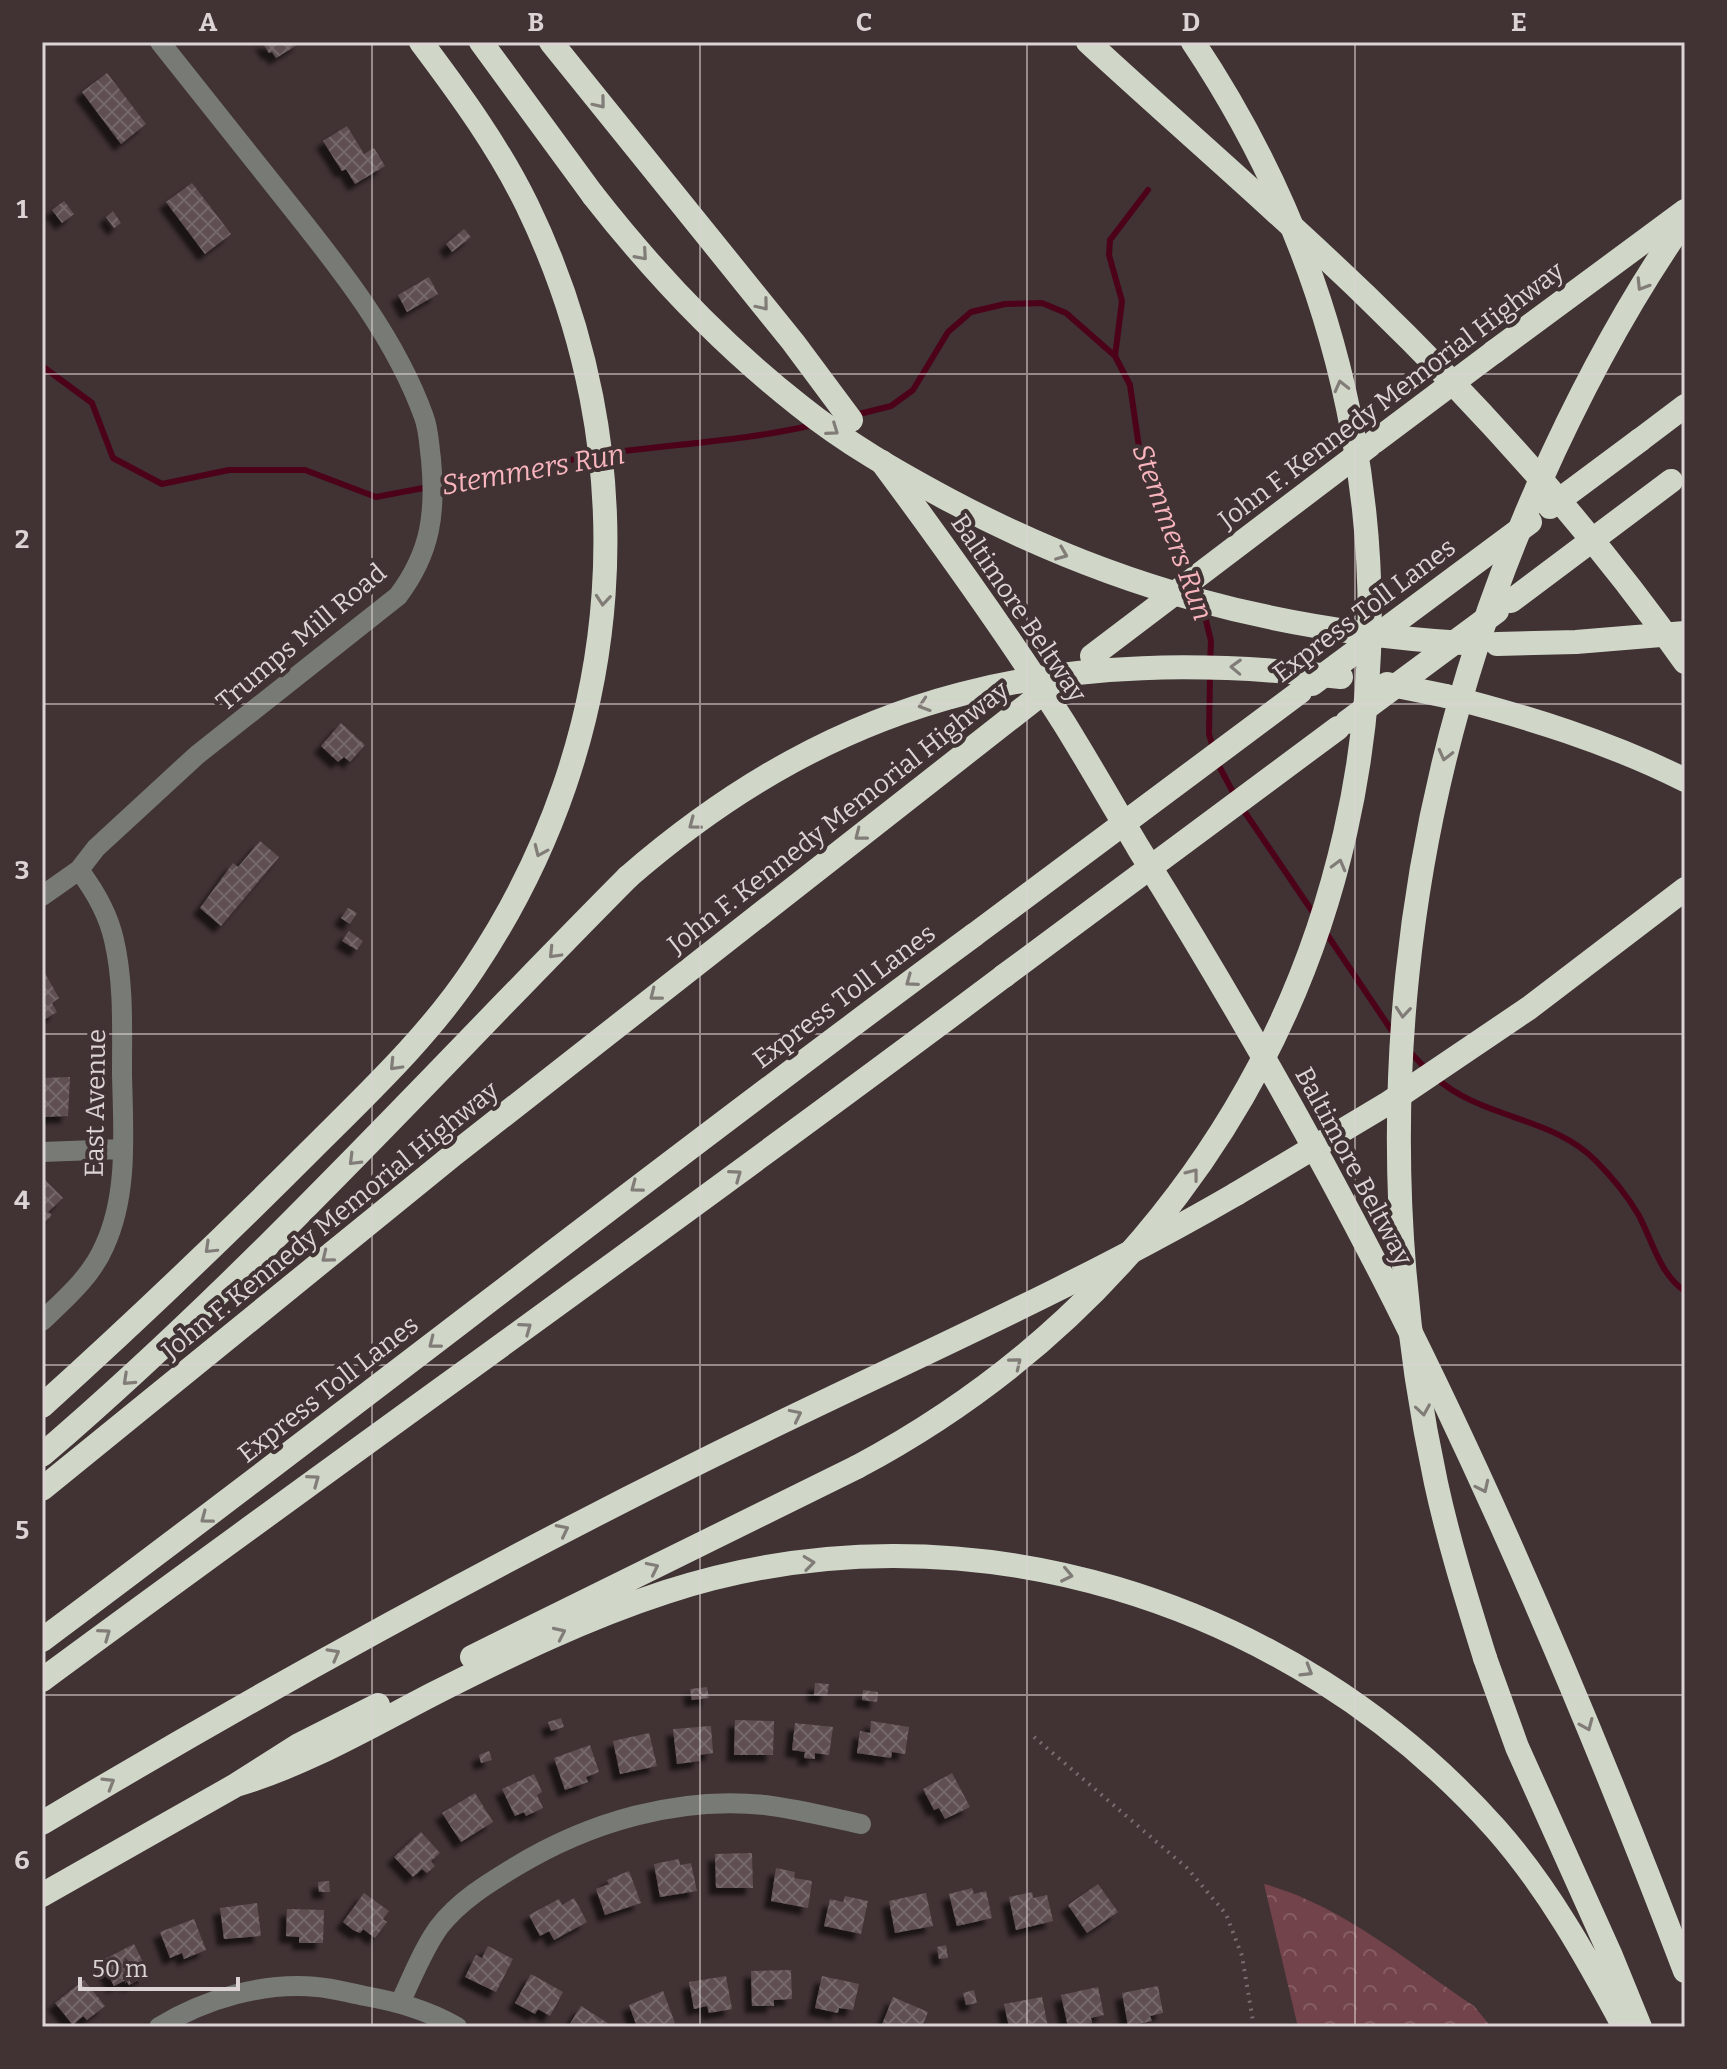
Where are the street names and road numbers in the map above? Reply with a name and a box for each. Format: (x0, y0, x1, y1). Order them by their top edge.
street label: John F. Kennedy Memorial Highway (1212, 255, 1570, 536)
street label: Baltimore Beltway (944, 508, 1093, 708)
street label: Express Toll Lanes (1267, 532, 1462, 689)
street label: Trumps Mill Road (210, 557, 393, 717)
street label: John F. Kennedy Memorial Highway (661, 674, 1015, 961)
street label: Express Toll Lanes (747, 918, 942, 1075)
street label: East Avenue (79, 1029, 112, 1177)
street label: Baltimore Beltway (1288, 1062, 1419, 1271)
street label: John F. Kennedy Memorial Highway (155, 1075, 505, 1366)
street label: Express Toll Lanes (232, 1309, 425, 1469)

